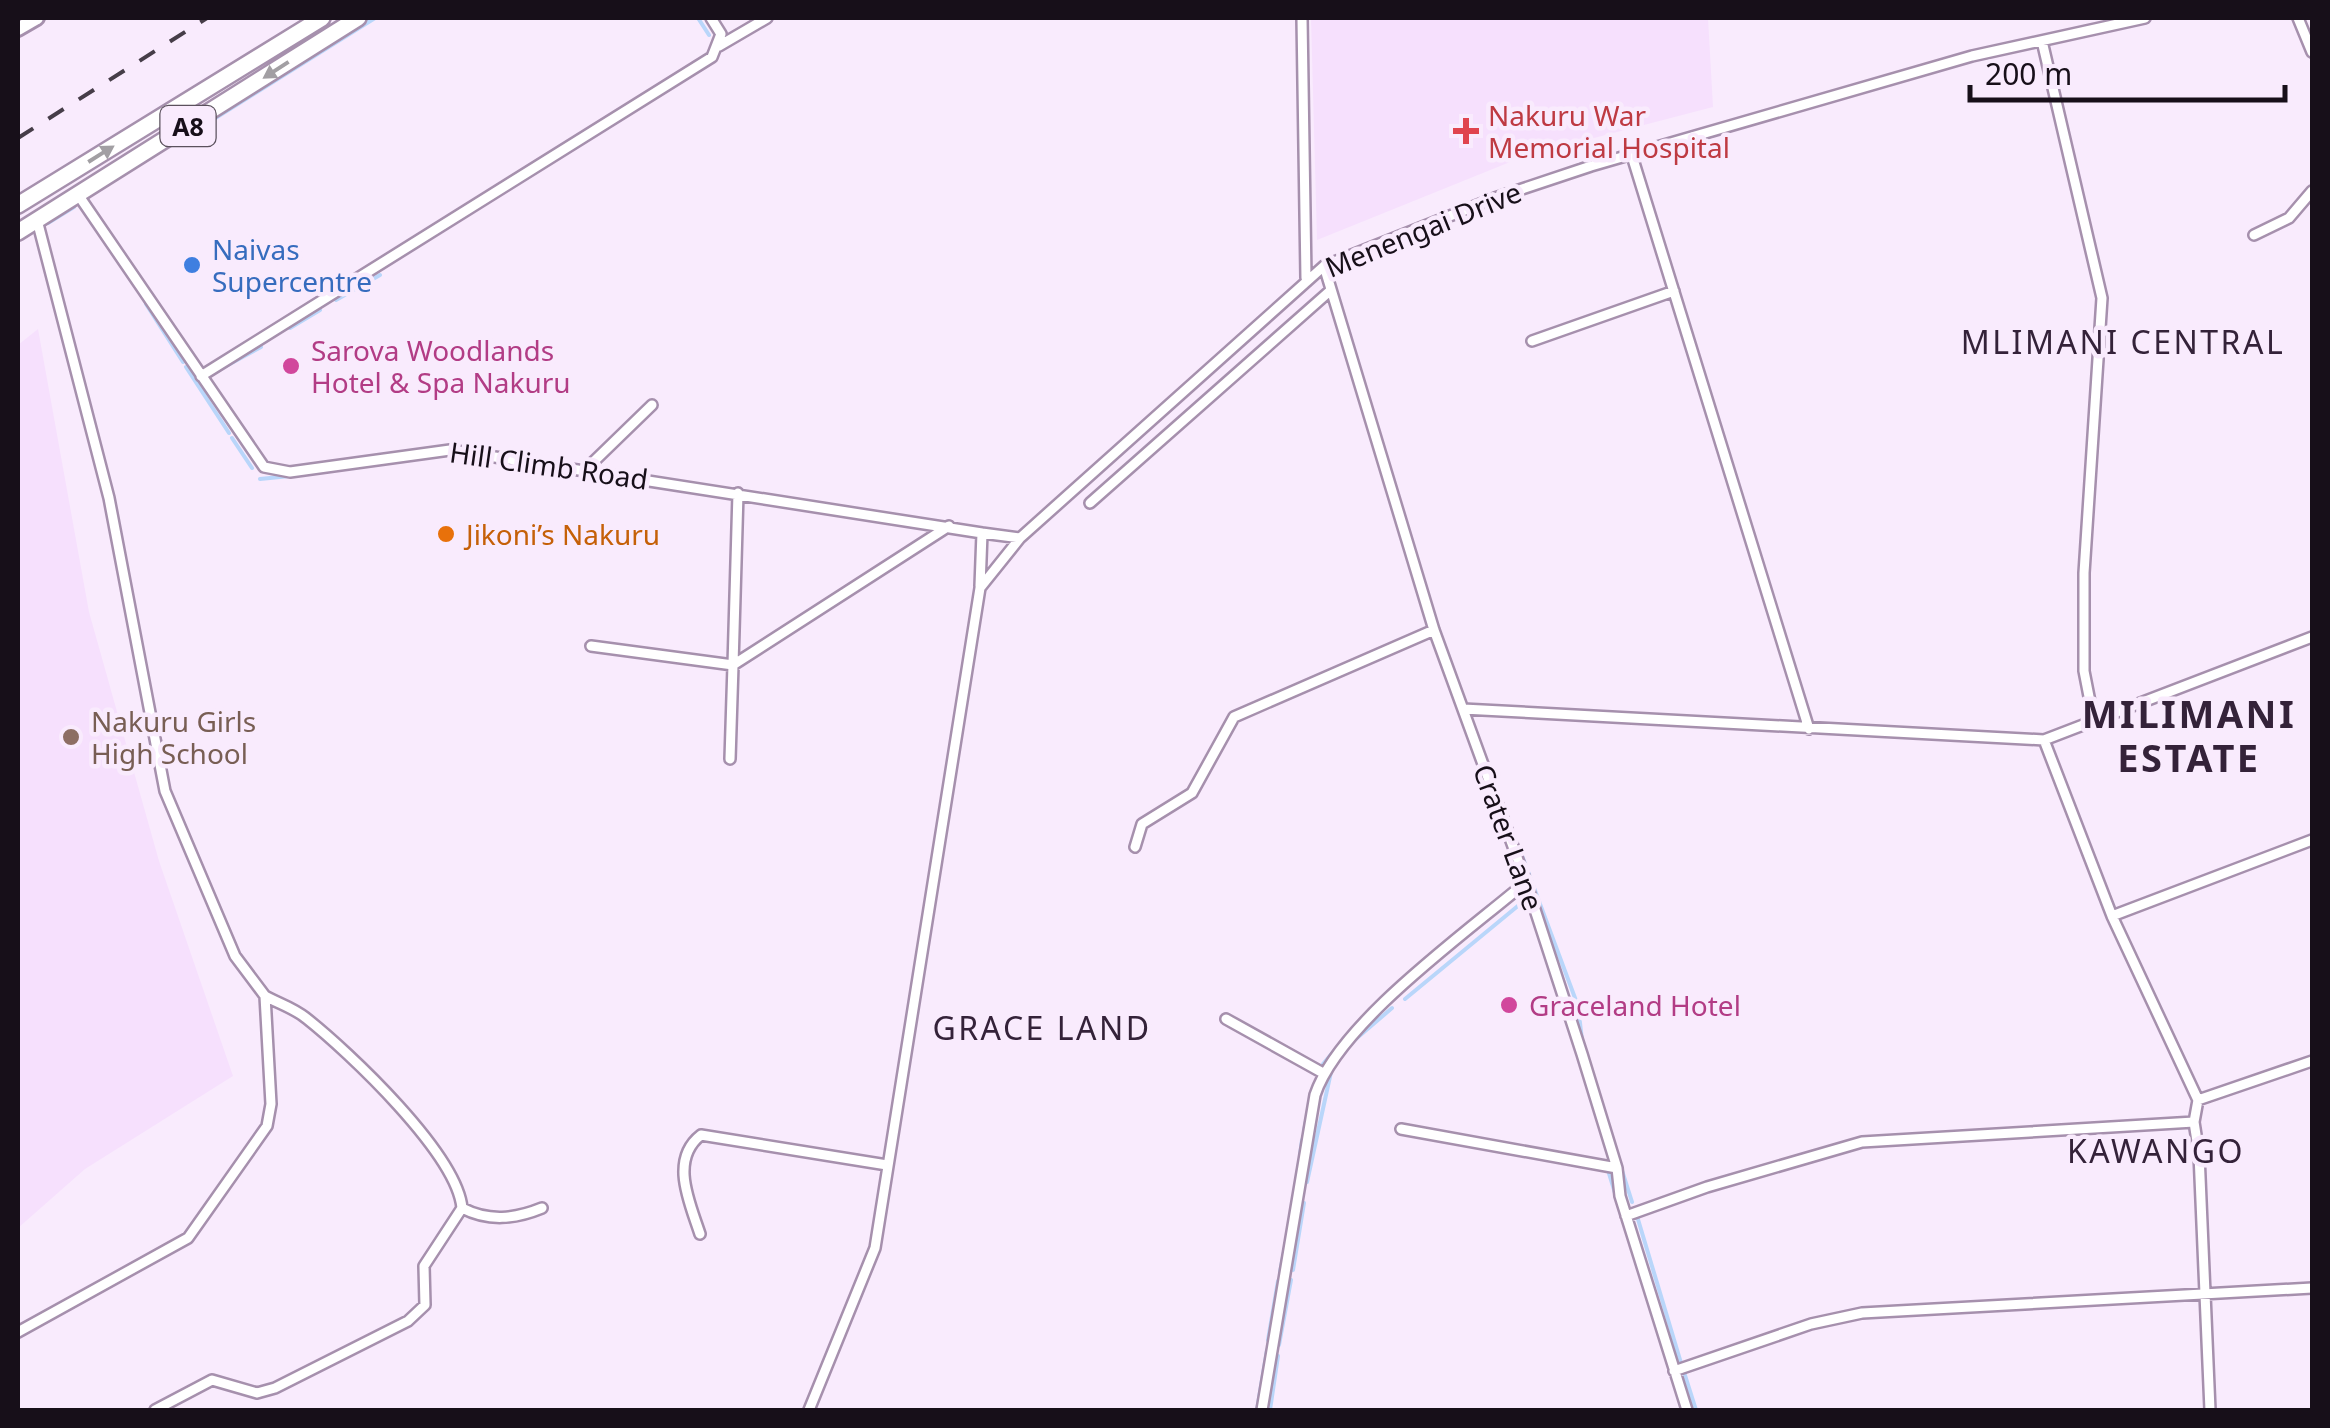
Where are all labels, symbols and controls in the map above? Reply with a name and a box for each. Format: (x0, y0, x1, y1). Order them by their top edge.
scale bar (1970, 40, 2285, 102)
text: 200 m (1985, 53, 2072, 94)
one-way arrow (262, 61, 290, 78)
place label: Nakuru War Memorial Hospital (1488, 96, 1730, 166)
road number: A8 (160, 106, 216, 146)
marker: Nakuru War Memorial Hospital (1453, 118, 1479, 144)
one-way arrow (87, 146, 115, 163)
street label: Menengai Drive (1319, 172, 1527, 286)
place label: Naivas Supercentre (212, 230, 372, 300)
marker: Naivas Supercentre (181, 254, 203, 276)
district label: MLIMANI CENTRAL (1961, 320, 2285, 363)
place label: Sarova Woodlands Hotel & Spa Nakuru (311, 331, 571, 401)
marker: Sarova Woodlands Hotel & Spa Nakuru (280, 355, 302, 377)
street label: Hill Climb Road (447, 432, 651, 498)
place label: Jikoni’s Nakuru (463, 515, 660, 553)
marker: Jikoni’s Nakuru (435, 523, 457, 545)
district label: MILIMANI ESTATE (2082, 687, 2296, 783)
place label: Nakuru Girls High School (91, 702, 256, 772)
marker: Nakuru Girls High School (60, 726, 82, 748)
street label: Crater Lane (1465, 759, 1553, 915)
place label: Graceland Hotel (1529, 986, 1741, 1024)
marker: Graceland Hotel (1498, 994, 1520, 1016)
district label: GRACE LAND (932, 1006, 1152, 1049)
district label: KAWANGO (2067, 1129, 2245, 1172)

